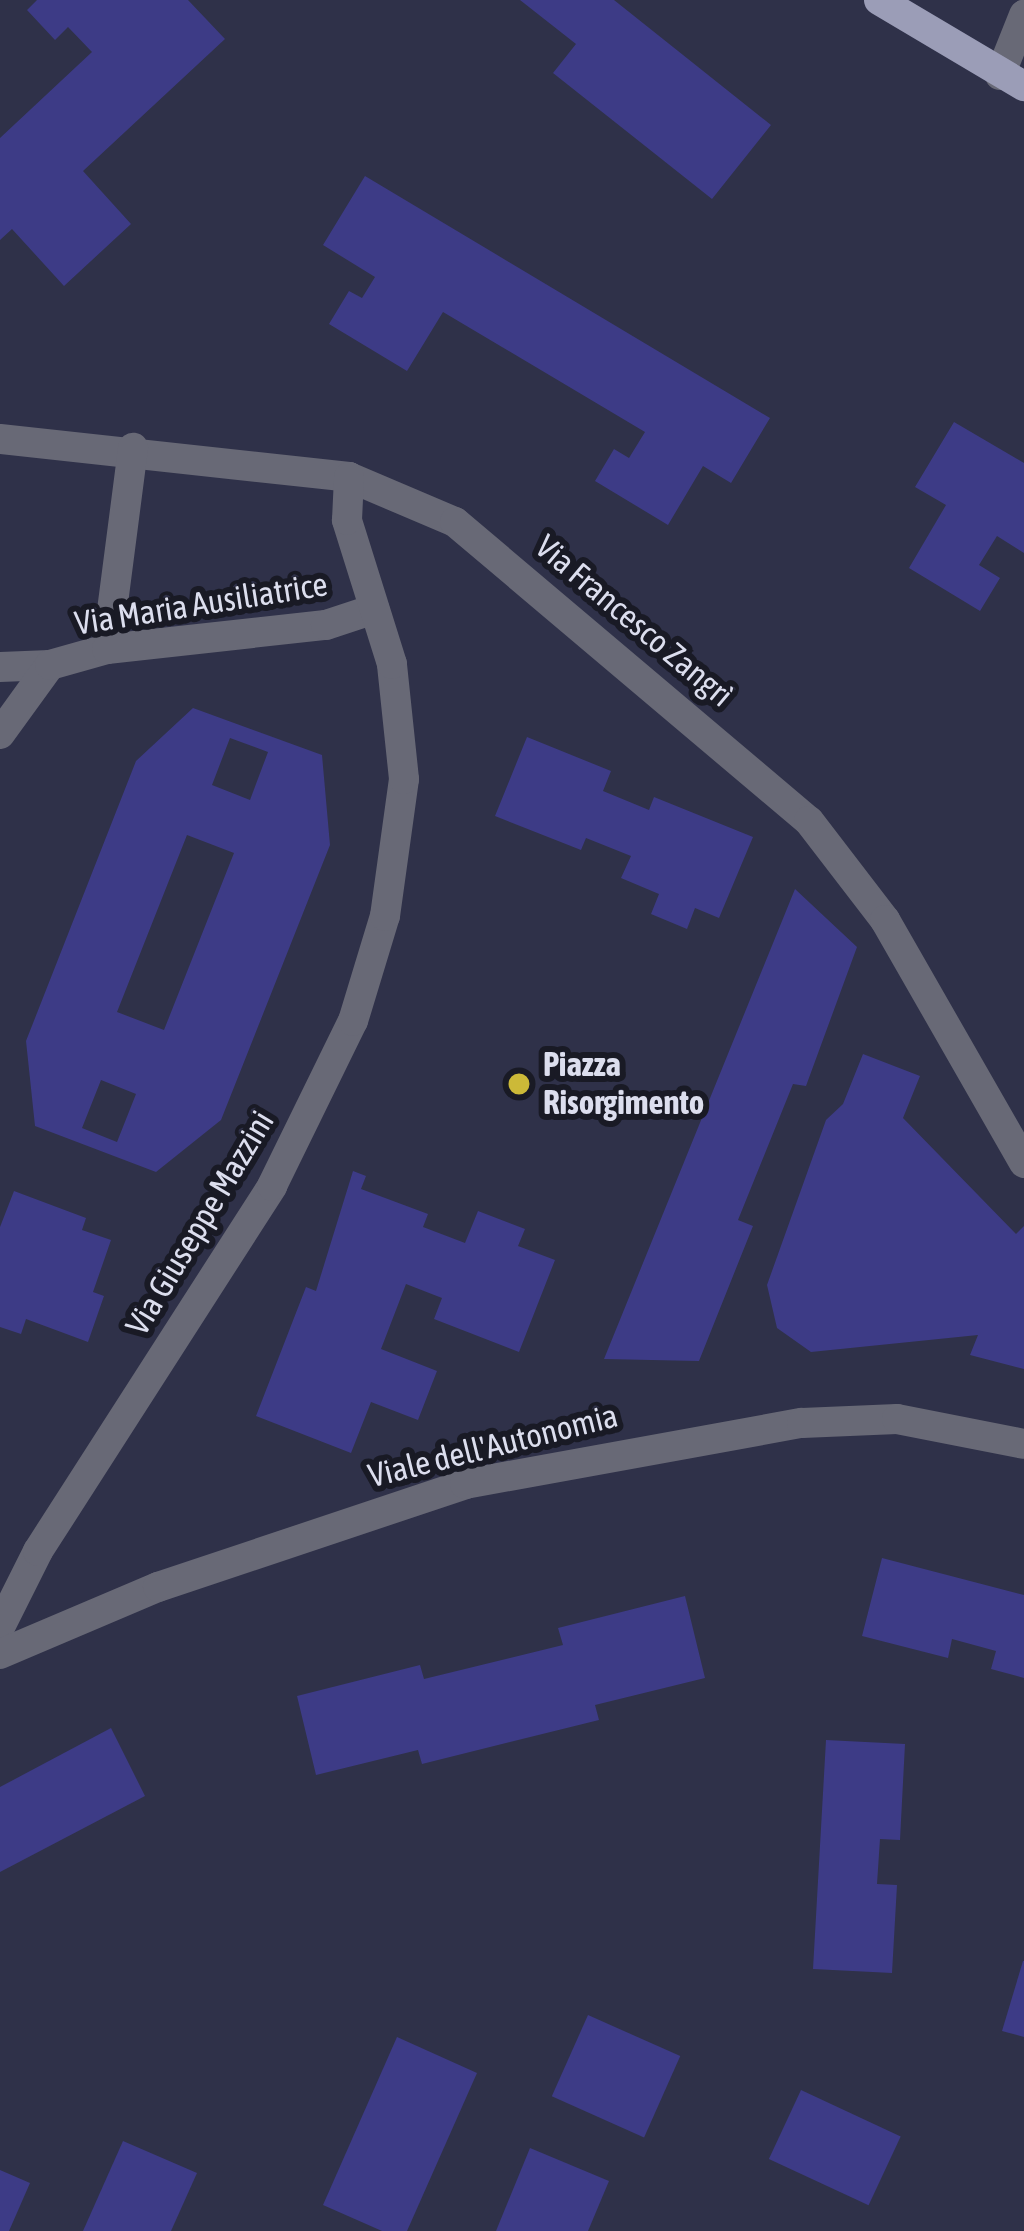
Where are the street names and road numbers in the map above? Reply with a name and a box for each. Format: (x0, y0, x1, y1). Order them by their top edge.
street label: Via Francesco Zangrì (527, 527, 741, 715)
street label: Via Maria Ausiliatrice (72, 564, 330, 644)
street label: Via Giuseppe Mazzini (117, 1104, 283, 1342)
street label: Viale dell'Autonomia (364, 1396, 622, 1496)

